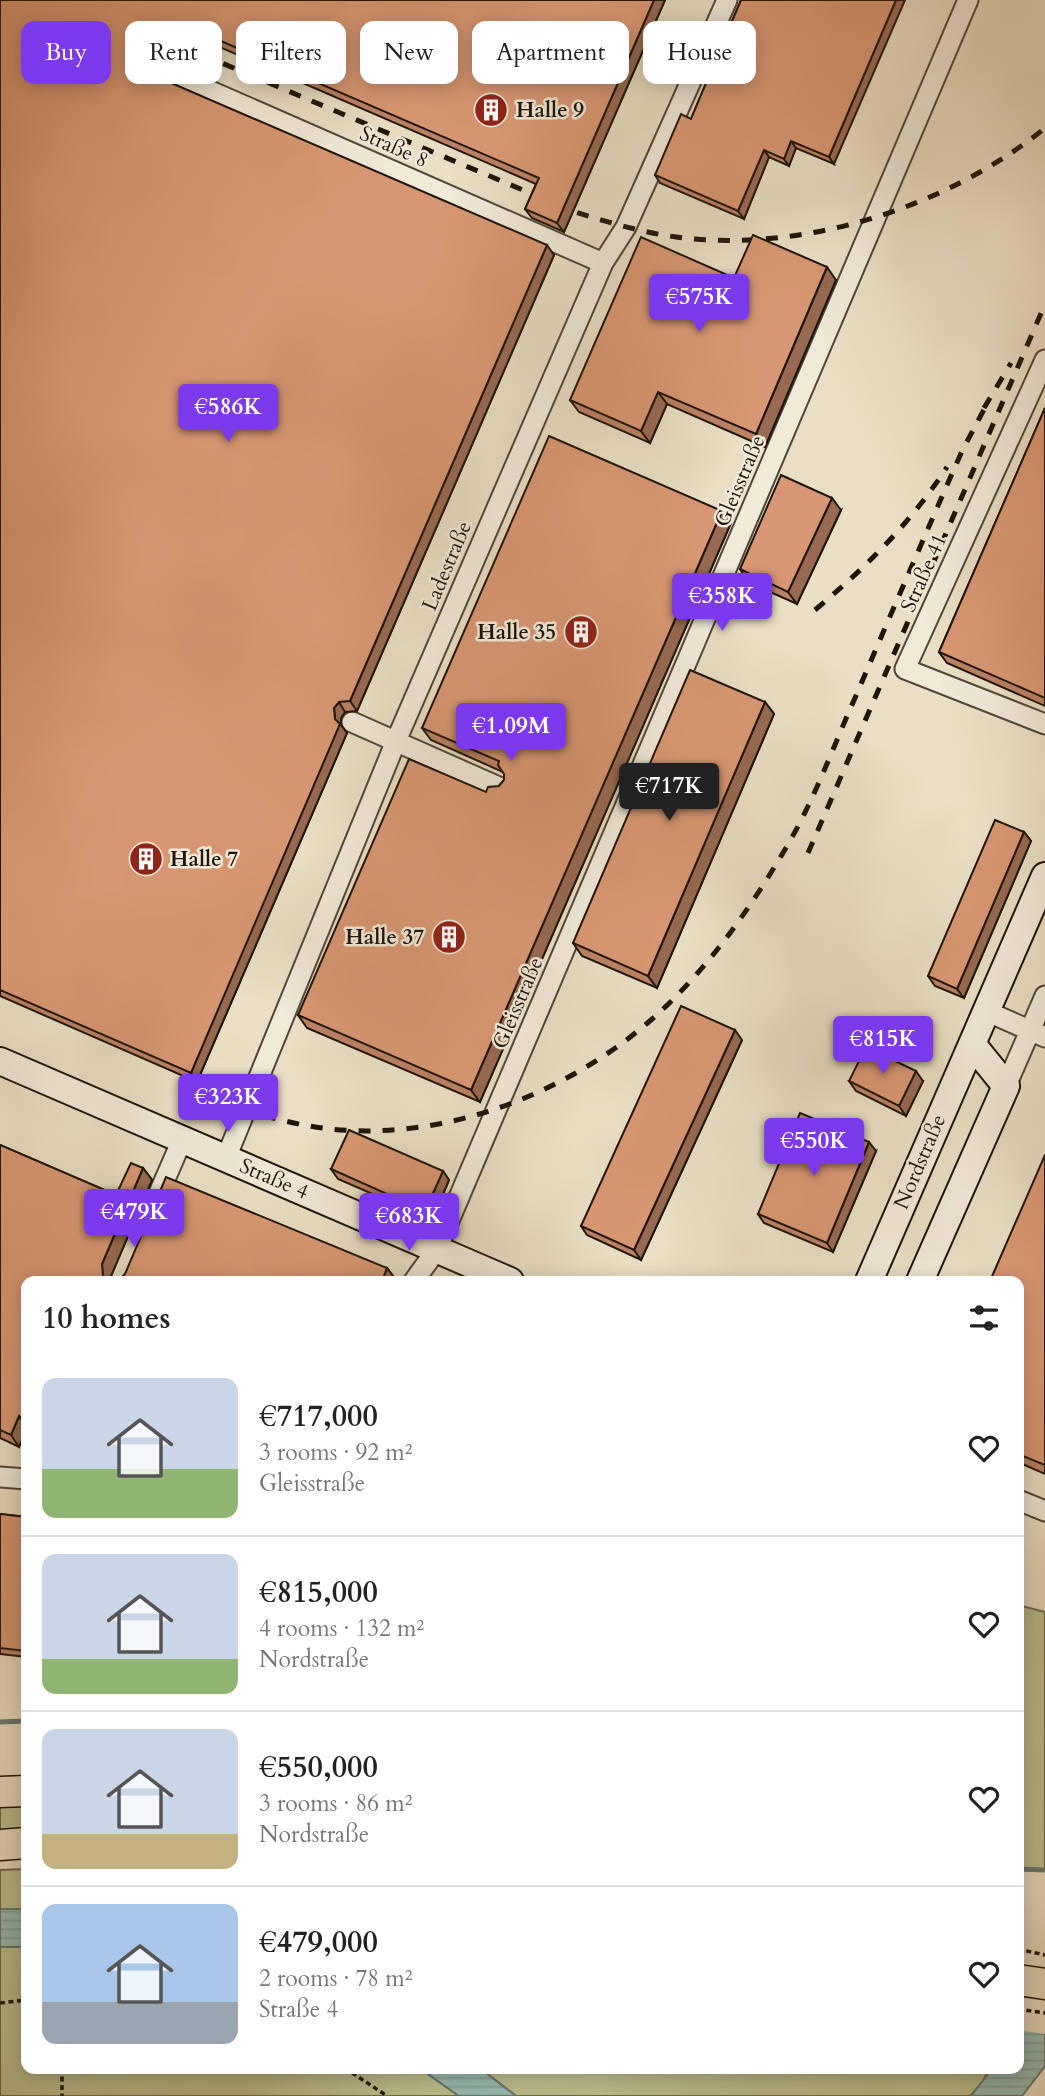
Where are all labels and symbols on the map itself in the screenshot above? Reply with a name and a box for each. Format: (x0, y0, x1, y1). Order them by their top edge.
building icon: Halle 9 (472, 91, 510, 129)
place label: Halle 9 (516, 96, 584, 125)
street label: Straße 8 (355, 119, 433, 175)
pin: €575K (650, 274, 748, 334)
pin: €586K (179, 384, 277, 444)
street label: Gleisstraße (708, 431, 772, 531)
street label: Ladestraße (415, 517, 479, 615)
street label: Straße 41 (894, 529, 954, 617)
pin: €358K (673, 574, 771, 633)
building icon: Halle 35 (562, 613, 600, 651)
place label: Halle 35 (477, 618, 556, 647)
pin: €1.09M (454, 704, 568, 763)
pin: €717K (620, 764, 718, 823)
building icon: Halle 7 (127, 840, 165, 878)
place label: Halle 7 (170, 845, 238, 874)
building icon: Halle 37 (430, 918, 468, 956)
place label: Halle 37 (345, 923, 424, 952)
street label: Gleisstraße (486, 953, 550, 1053)
pin: €815K (834, 1016, 932, 1076)
pin: €323K (179, 1074, 277, 1134)
street label: Nordstraße (887, 1110, 953, 1214)
pin: €550K (765, 1118, 863, 1178)
street label: Straße 4 (235, 1152, 313, 1207)
pin: €479K (85, 1190, 183, 1249)
pin: €683K (360, 1194, 458, 1253)

